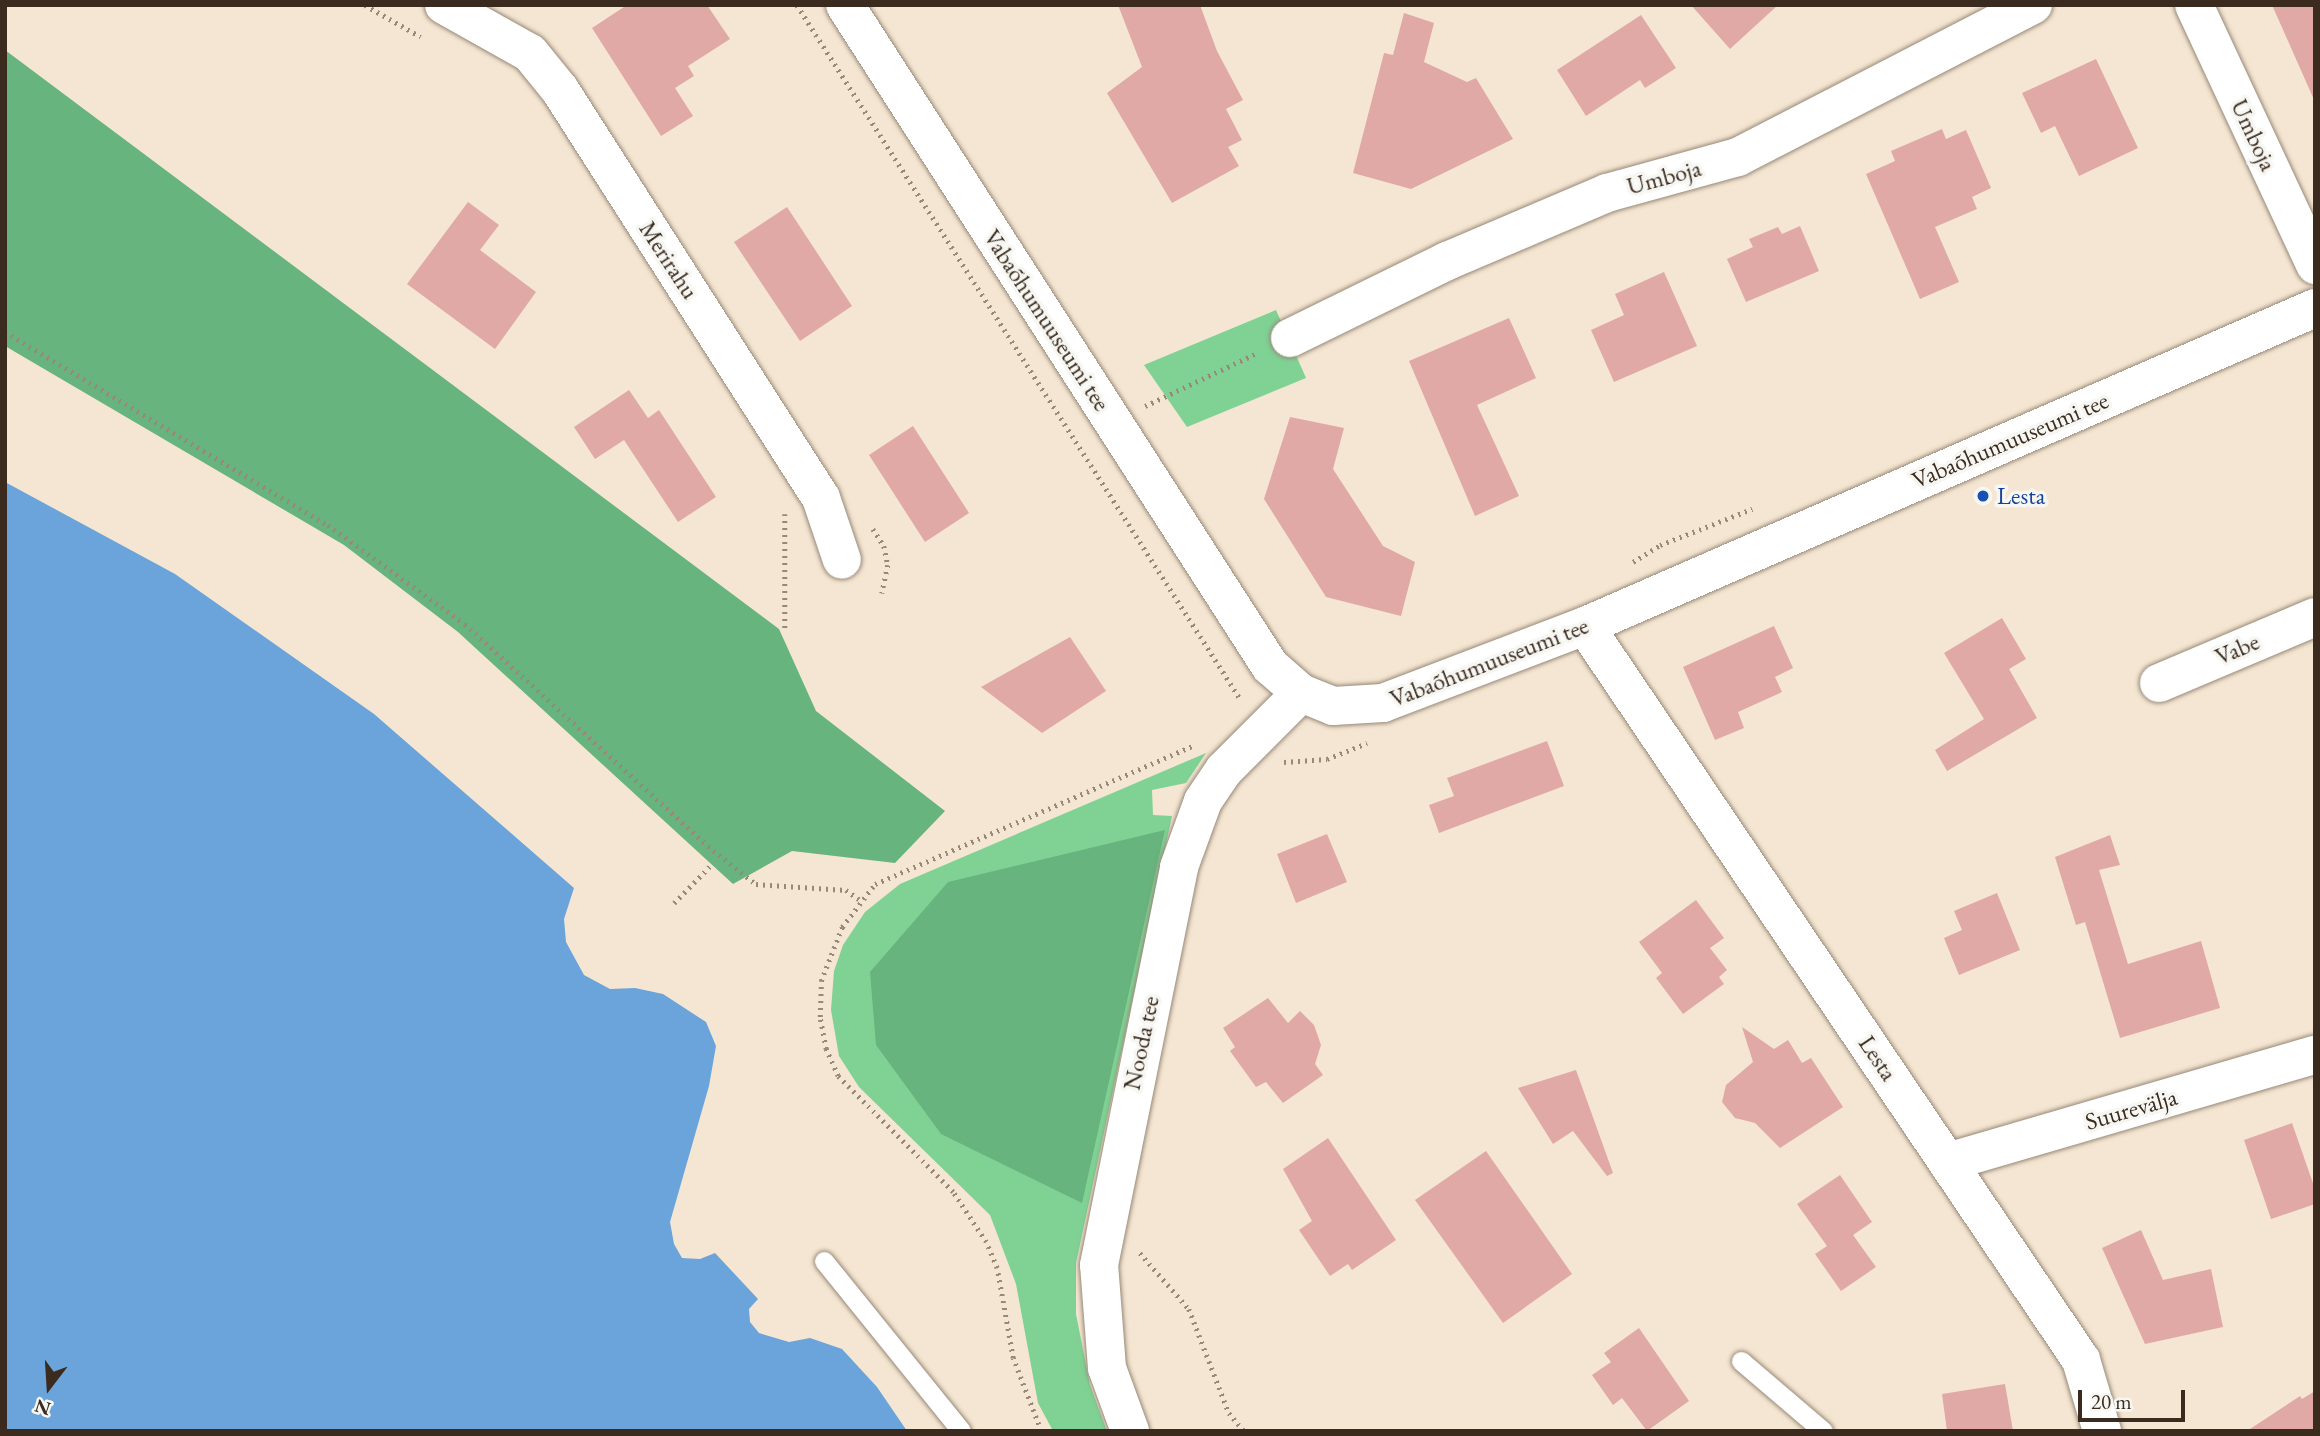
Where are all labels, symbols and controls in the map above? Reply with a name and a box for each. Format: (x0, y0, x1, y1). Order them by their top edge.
street label: Umboja (2225, 95, 2283, 175)
street label: Umboja (1624, 153, 1704, 201)
street label: Merirahu (633, 216, 705, 304)
street label: Vabaõhumuuseumi tee (978, 224, 1116, 416)
street label: Vabaõhumuuseumi tee (1908, 386, 2112, 494)
place label: Lesta (1997, 482, 2045, 510)
marker: Lesta (1975, 488, 1991, 504)
street label: Vabaõhumuuseumi tee (1386, 611, 1592, 713)
street label: Vabe (2211, 627, 2263, 671)
street label: Nooda tee (1117, 993, 1165, 1093)
street label: Lesta (1853, 1030, 1903, 1086)
street label: Suurevälja (2082, 1082, 2180, 1136)
north arrow (14, 1352, 84, 1422)
scale bar (2082, 1376, 2189, 1420)
text: 20 m (2091, 1388, 2132, 1415)
text: N (32, 1393, 54, 1422)

